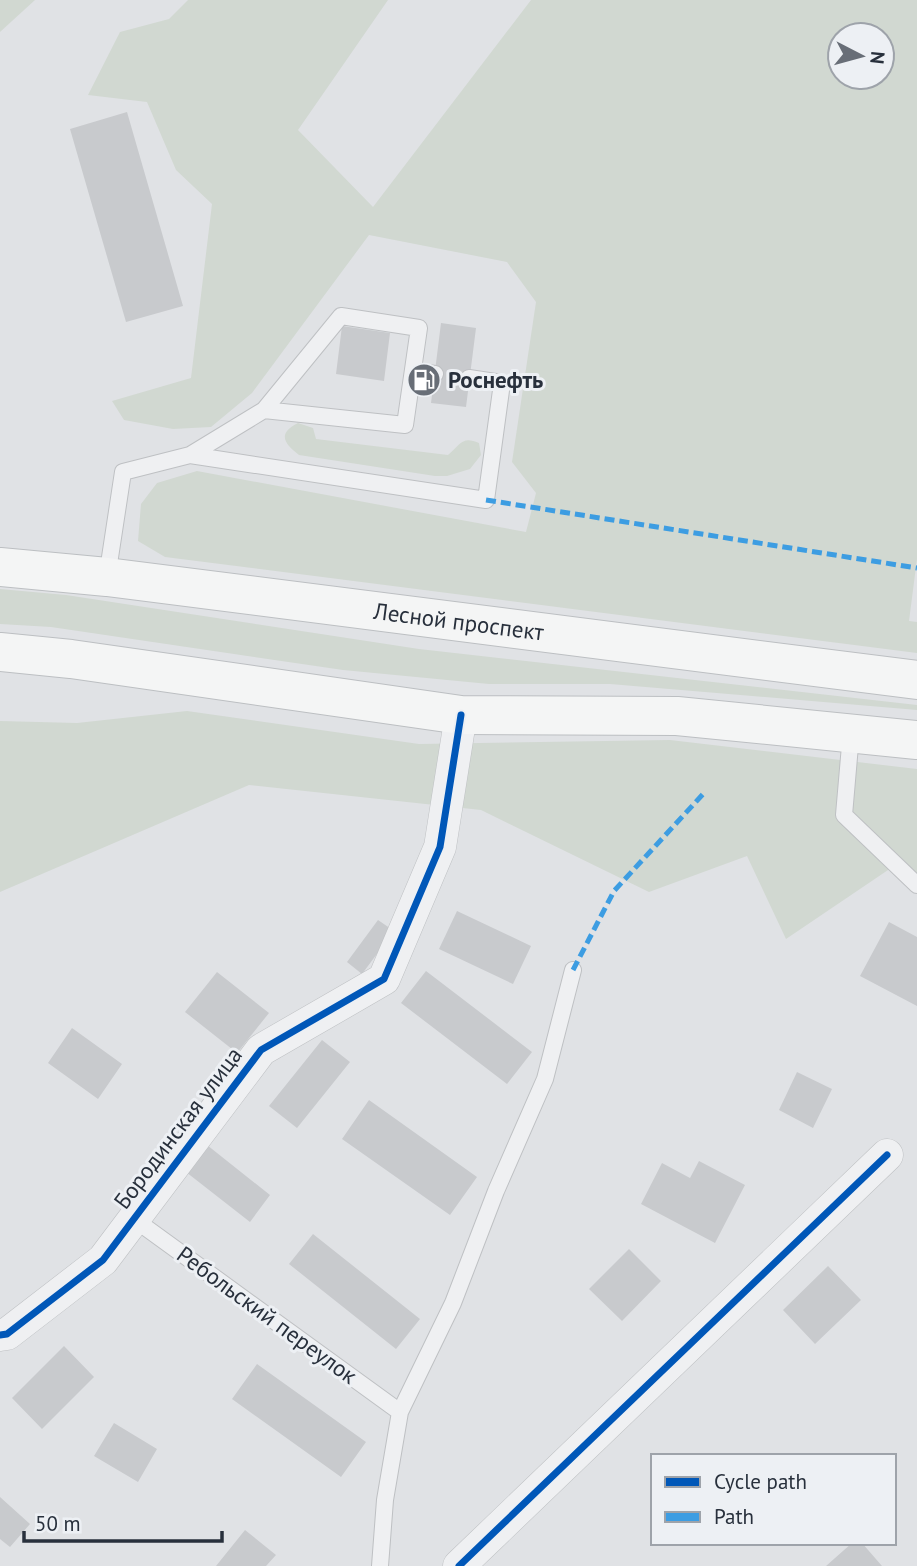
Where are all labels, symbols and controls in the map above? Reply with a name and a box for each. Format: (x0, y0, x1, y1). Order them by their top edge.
north arrow (826, 21, 896, 91)
text: N (865, 50, 890, 65)
fuel station icon: Роснефть (405, 361, 443, 399)
place label: Роснефть (448, 365, 543, 394)
street label: Лесной проспект (371, 596, 546, 647)
street label: Бородинская улица (107, 1041, 248, 1214)
street label: Ребольский переулок (171, 1239, 363, 1390)
legend (651, 1454, 896, 1545)
text: Cycle path (714, 1468, 807, 1495)
scale bar (24, 1500, 222, 1544)
text: Path (714, 1503, 754, 1530)
text: 50 m (35, 1510, 81, 1537)

